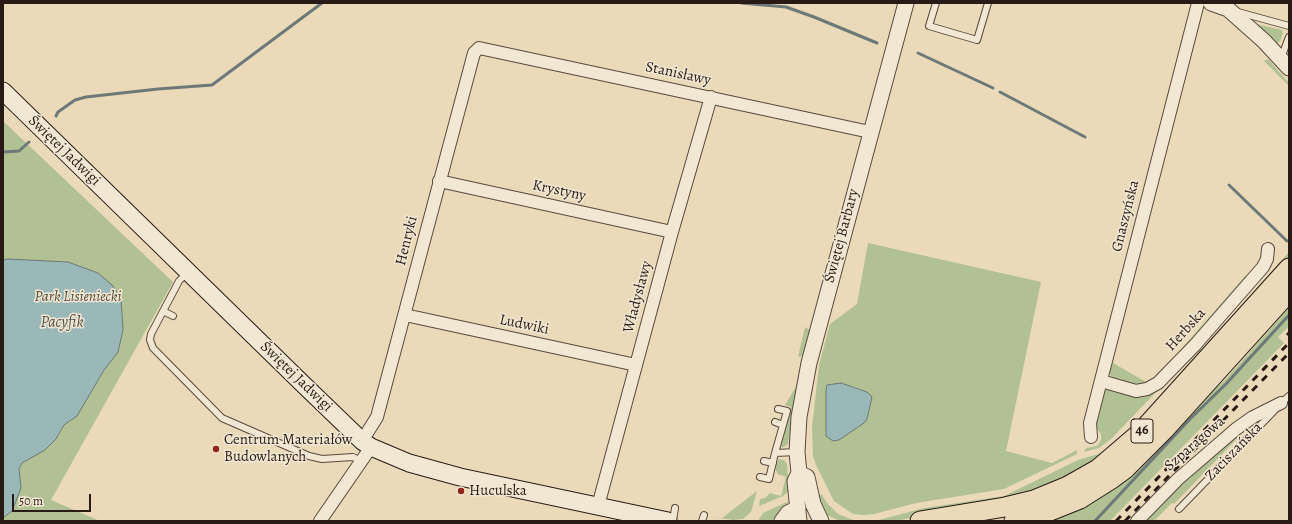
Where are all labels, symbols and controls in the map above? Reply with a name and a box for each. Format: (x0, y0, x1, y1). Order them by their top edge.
street label: Stanisławy (644, 58, 712, 90)
street label: Świętej Jadwigi (24, 112, 104, 190)
street label: Krystyny (531, 177, 587, 205)
street label: Gnaszyńska (1108, 178, 1144, 254)
street label: Świętej Barbary (821, 187, 863, 285)
street label: Henryki (392, 214, 422, 268)
street label: Władysławy (620, 259, 656, 335)
park label: Park Lisieniecki (35, 288, 121, 306)
street label: Herbska (1162, 305, 1210, 355)
street label: Ludwiki (498, 311, 550, 339)
water label: Pacyfik (40, 313, 84, 333)
street label: Świętej Jadwigi (256, 338, 336, 416)
street label: Szparagowa (1161, 413, 1229, 475)
road number: 46 (1131, 419, 1153, 443)
street label: Zaciszańska (1202, 419, 1266, 485)
place label: Centrum Materiałów Budowlanych (224, 431, 352, 466)
marker: Centrum Materiałów Budowlanych (211, 444, 221, 454)
place label: Huculska (469, 482, 527, 500)
scale bar (14, 486, 93, 512)
marker: Huculska (456, 486, 466, 496)
text: 50 m (19, 493, 43, 509)

